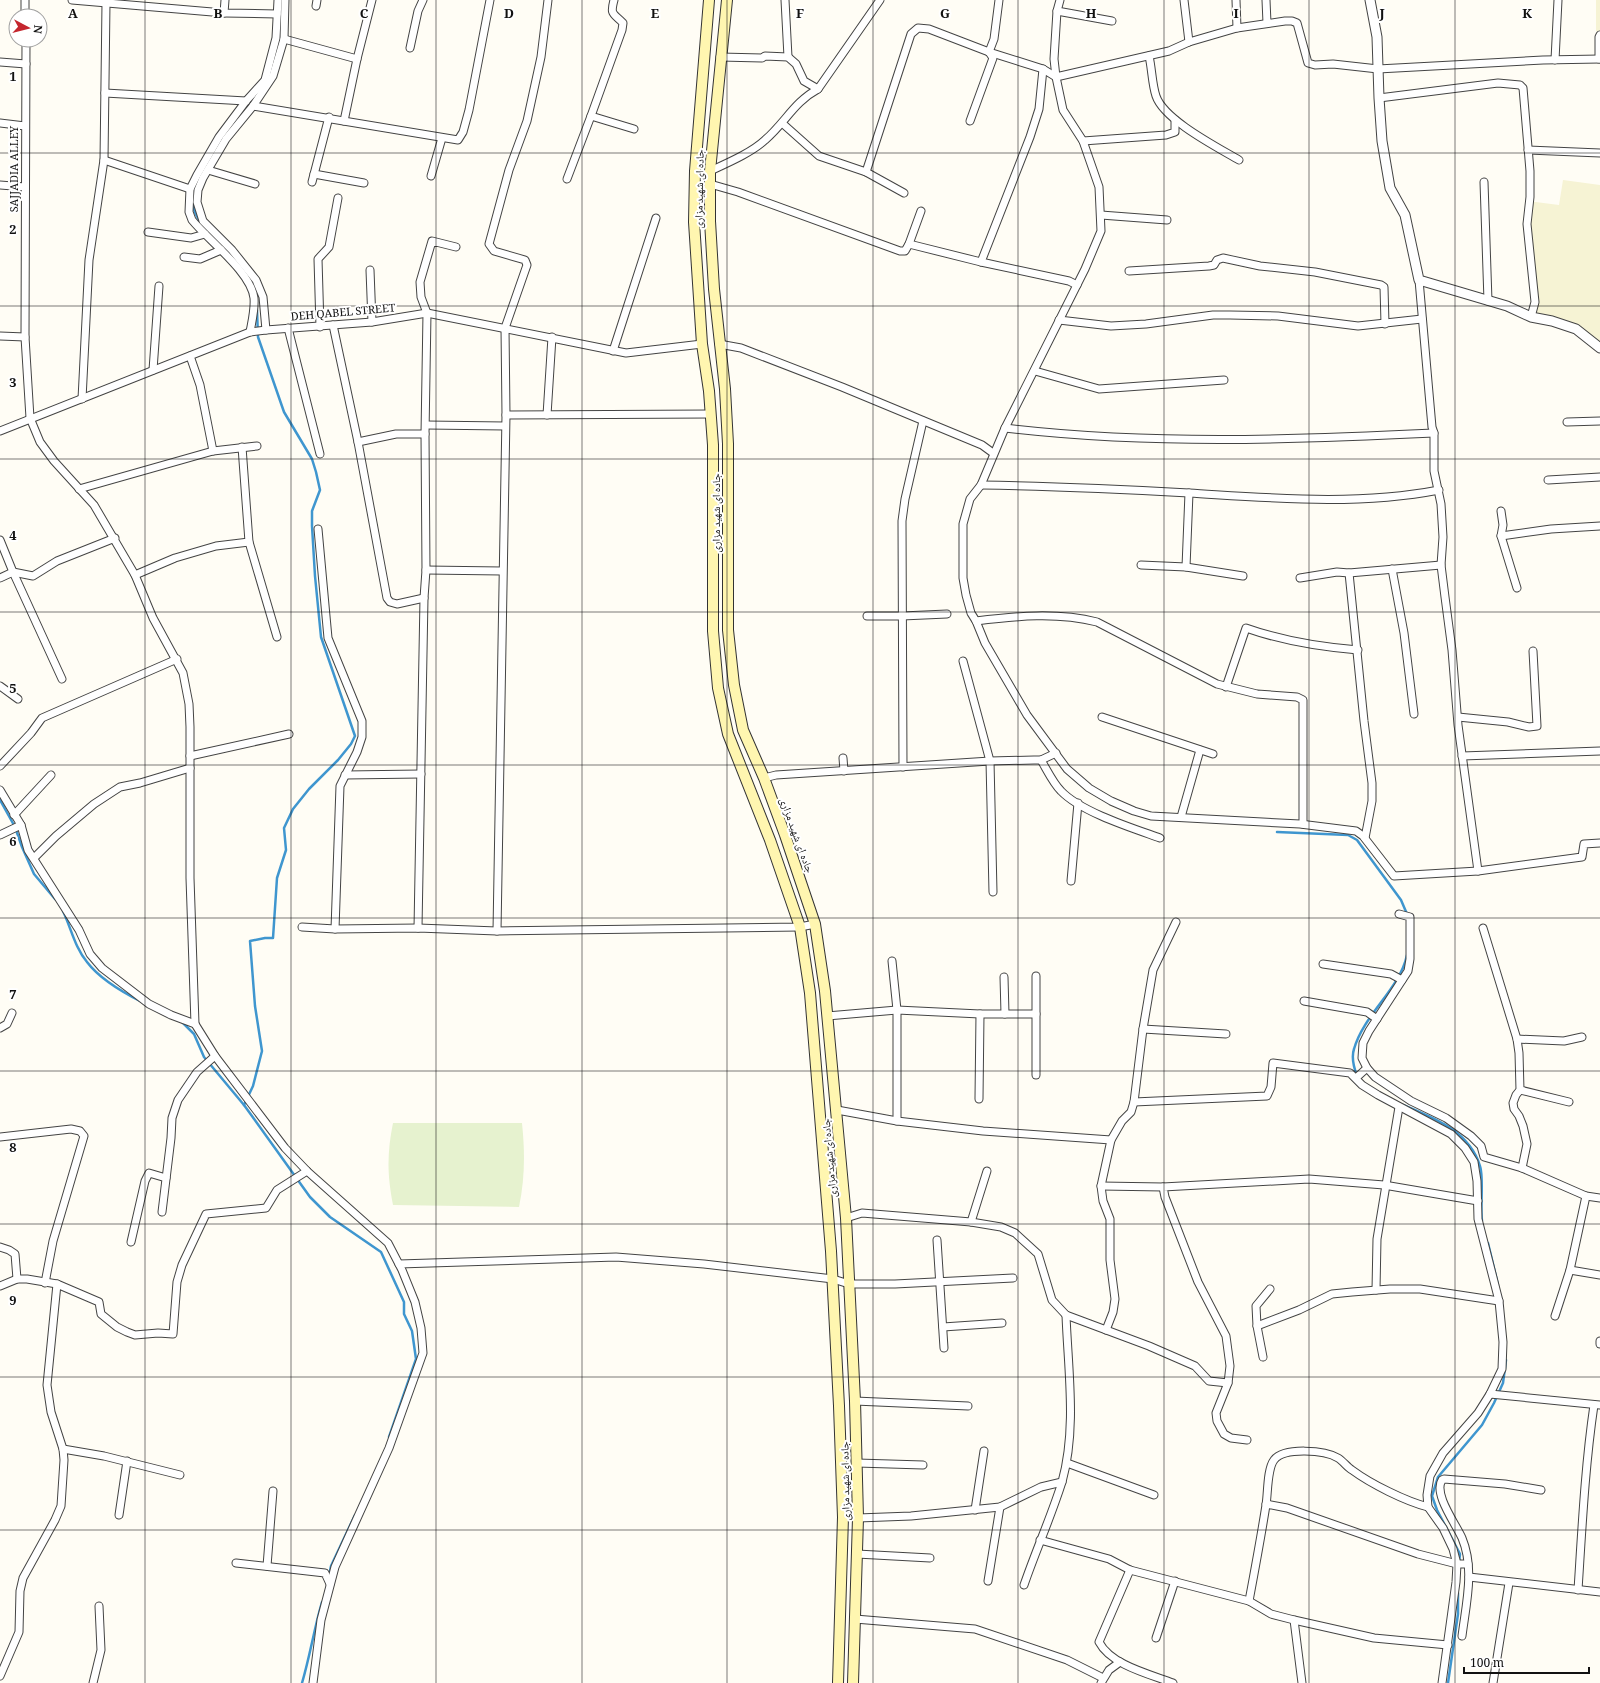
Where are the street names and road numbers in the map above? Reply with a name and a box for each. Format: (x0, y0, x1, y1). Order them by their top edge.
street label: SAJJADIA ALLEY (6, 126, 25, 212)
street label: جاده ای شهید مزاری (690, 149, 711, 229)
street label: DEH QABEL STREET (290, 299, 397, 328)
street label: جاده ای شهید مزاری (708, 473, 727, 553)
street label: جاده ای شهید مزاری (773, 795, 818, 876)
street label: جاده ای شهید مزاری (818, 1118, 843, 1198)
street label: جاده ای شهید مزاری (836, 1441, 857, 1521)

